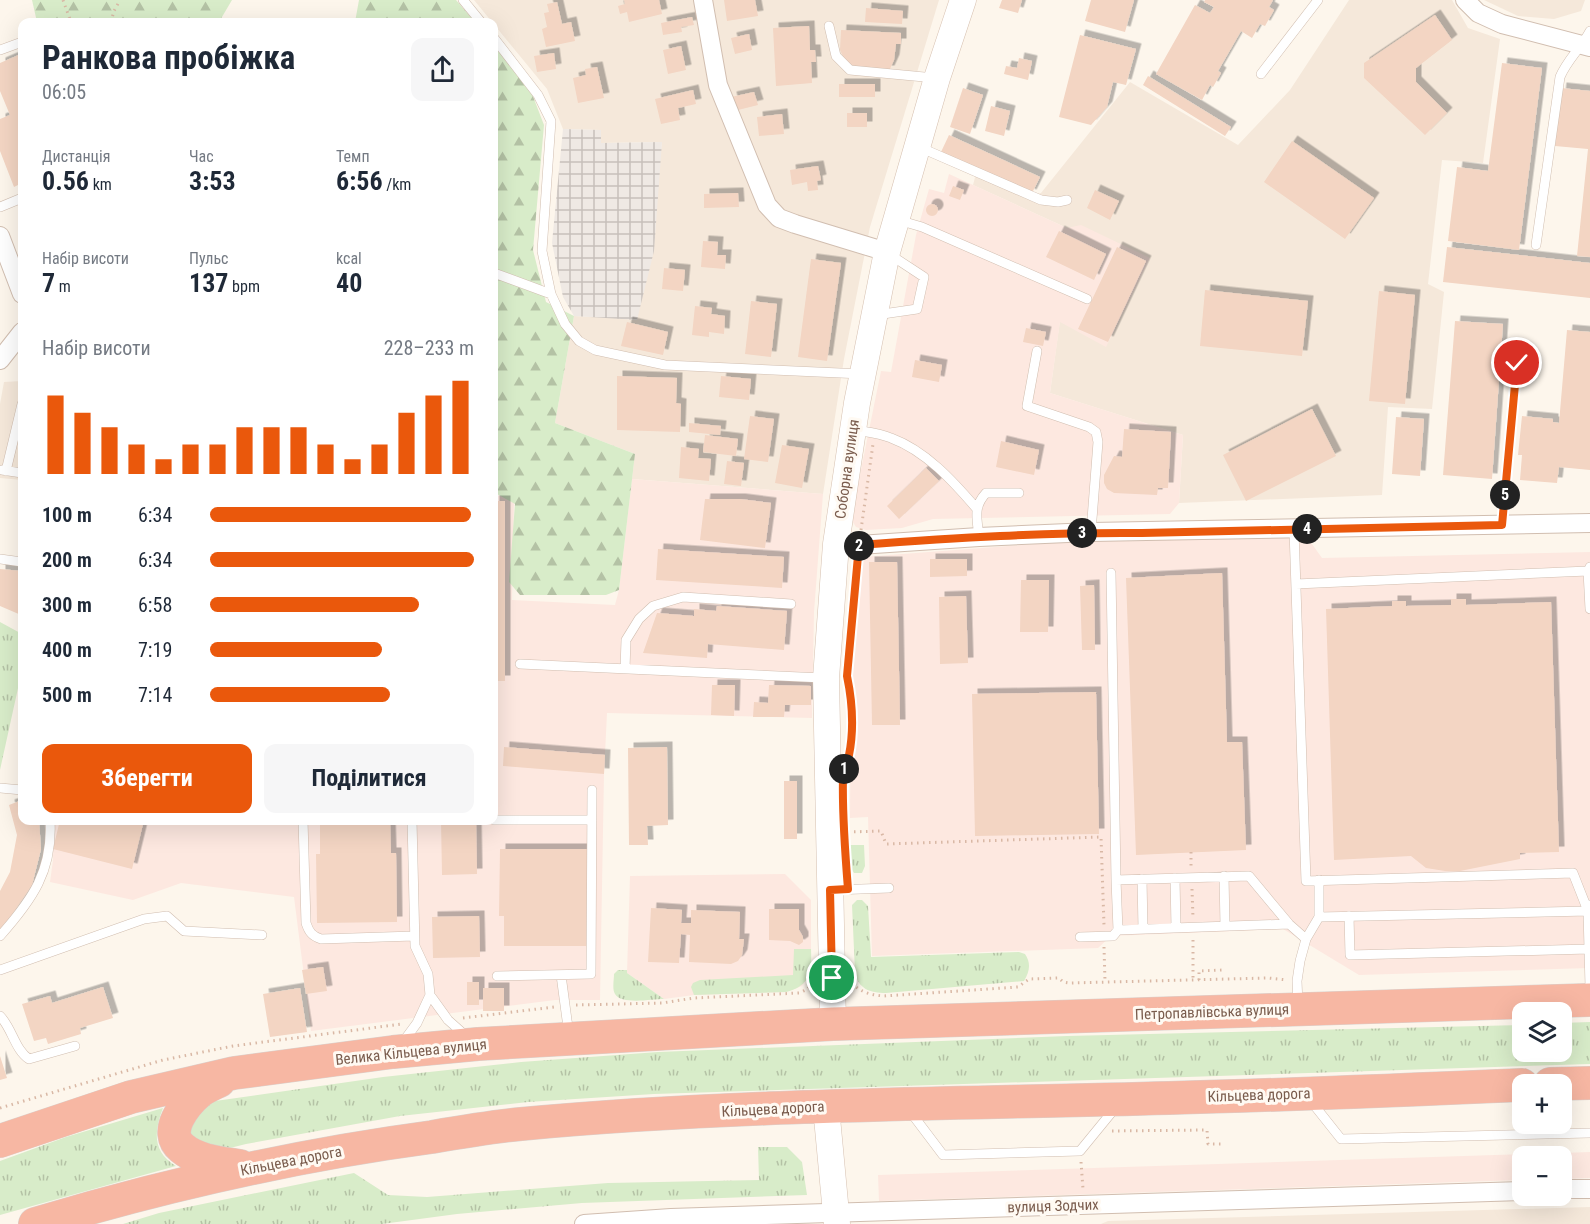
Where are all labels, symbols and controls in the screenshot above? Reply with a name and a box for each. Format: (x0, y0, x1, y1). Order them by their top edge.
text: Ранкова пробіжка (42, 38, 295, 77)
button: share (411, 38, 474, 101)
text: 06:05 (42, 80, 86, 104)
text: Дистанція (42, 147, 110, 166)
text: Час (189, 147, 214, 166)
text: Темп (336, 147, 370, 166)
text: 0.56 (42, 166, 89, 196)
text: 3:53 (189, 166, 236, 196)
text: 6:56 (336, 166, 383, 196)
text: km (89, 175, 112, 194)
text: /km (383, 175, 411, 194)
text: Набір висоти (42, 249, 129, 268)
text: Пульс (189, 249, 228, 268)
text: kcal (336, 249, 362, 268)
text: 7 (42, 268, 55, 298)
text: 137 (189, 268, 228, 298)
text: 40 (336, 268, 362, 298)
text: m (55, 277, 71, 296)
text: bpm (228, 277, 260, 296)
text: Набір висоти (42, 336, 151, 360)
text: 228–233 m (384, 336, 474, 360)
pin (1491, 337, 1542, 388)
icon: check (1500, 346, 1533, 379)
street label: Соборна вулиця (831, 418, 863, 520)
pin: 5 (1490, 480, 1520, 510)
text: 5 (1501, 485, 1509, 504)
text: 100 m (42, 503, 92, 527)
text: 6:34 (138, 503, 172, 527)
pin: 4 (1292, 514, 1322, 544)
pin: 3 (1067, 518, 1097, 548)
text: 4 (1303, 519, 1311, 538)
text: 3 (1078, 523, 1086, 542)
pin: 2 (844, 531, 874, 561)
text: 2 (855, 536, 863, 555)
text: 200 m (42, 548, 92, 572)
text: 6:34 (138, 548, 172, 572)
text: 300 m (42, 593, 92, 617)
text: 6:58 (138, 593, 172, 617)
text: 400 m (42, 638, 92, 662)
text: 7:19 (138, 638, 172, 662)
text: 500 m (42, 683, 92, 707)
text: 7:14 (138, 683, 172, 707)
button: Зберегти (42, 744, 252, 813)
button: Поділитися (264, 744, 474, 813)
pin: 1 (829, 754, 859, 784)
text: 1 (840, 759, 848, 778)
pin (806, 952, 857, 1003)
icon: arrive (815, 961, 848, 994)
street label: Петропавлівська вулиця (1135, 1000, 1289, 1024)
map controls (1512, 1002, 1572, 1206)
button: layers (1512, 1002, 1572, 1062)
street label: Велика Кільцева вулиця (334, 1035, 488, 1069)
button: + (1512, 1074, 1572, 1134)
street label: Кільцева дорога (1207, 1084, 1311, 1106)
street label: Кільцева дорога (721, 1097, 825, 1121)
street label: Кільцева дорога (239, 1142, 343, 1180)
button: − (1512, 1146, 1572, 1206)
street label: вулиця Зодчих (1007, 1195, 1099, 1217)

